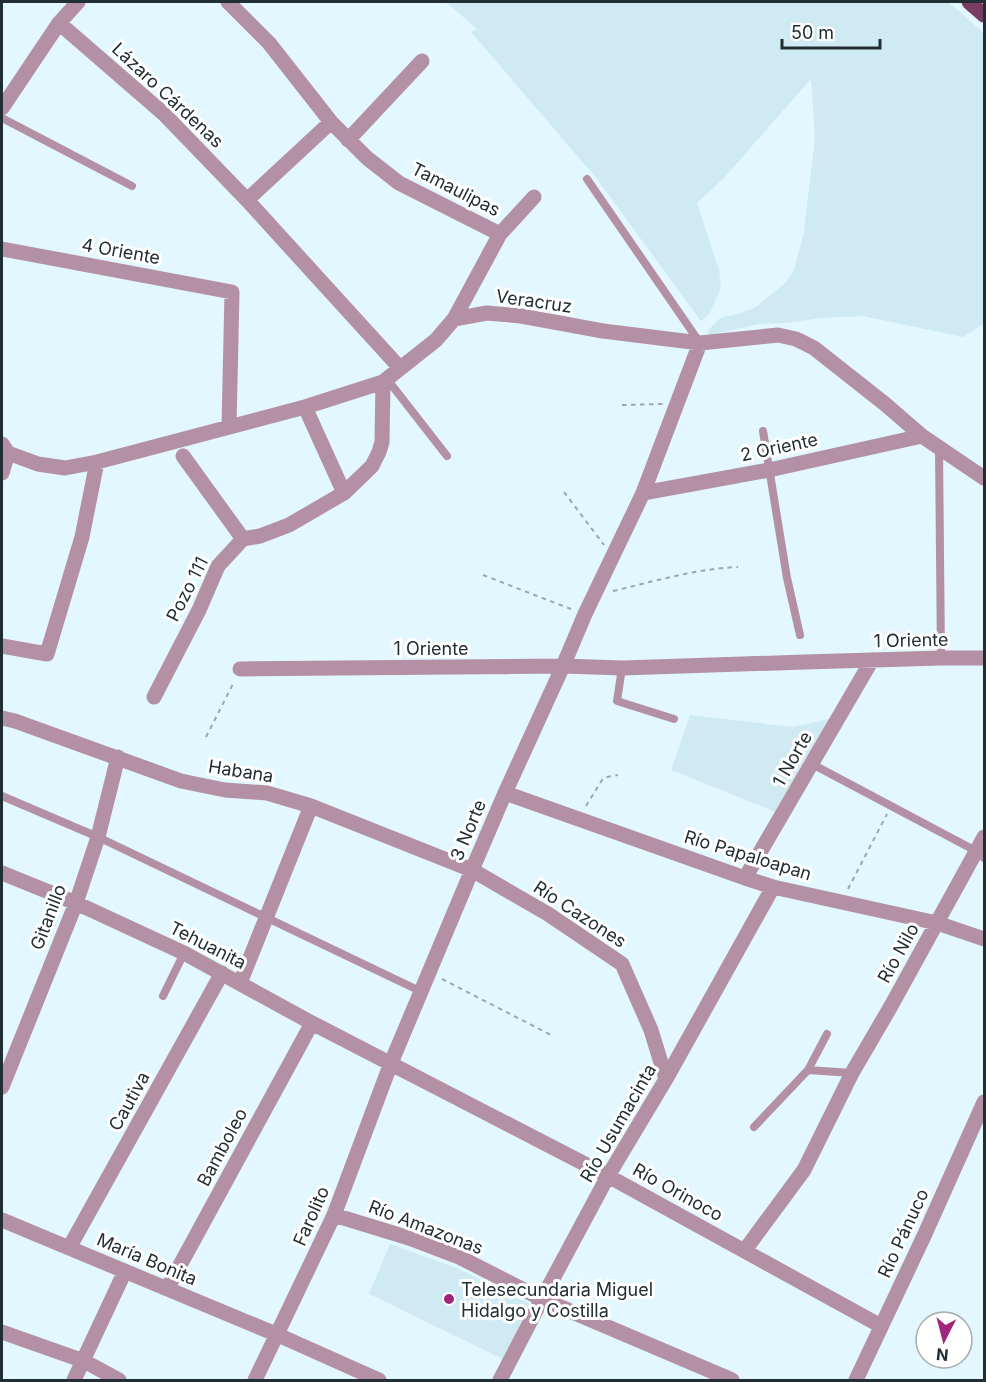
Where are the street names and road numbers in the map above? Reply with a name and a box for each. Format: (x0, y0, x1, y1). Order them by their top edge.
street label: Lázaro Cárdenas (108, 38, 228, 152)
street label: Tamaulipas (408, 158, 504, 220)
street label: 4 Oriente (80, 234, 162, 268)
street label: Veracruz (495, 285, 573, 317)
street label: 2 Oriente (738, 429, 820, 465)
street label: Pozo 111 (162, 553, 212, 625)
street label: 1 Oriente (873, 629, 949, 651)
street label: 1 Oriente (394, 638, 468, 659)
street label: 1 Norte (768, 728, 816, 790)
street label: Habana (207, 756, 275, 786)
street label: 3 Norte (446, 797, 490, 863)
street label: Río Papaloapan (682, 826, 814, 884)
street label: Río Cazones (530, 876, 630, 952)
street label: Gitanillo (26, 881, 70, 953)
street label: Tehuanita (166, 917, 250, 973)
street label: Río Nilo (873, 920, 923, 986)
street label: Río Usumacinta (576, 1060, 660, 1186)
street label: Cautiva (104, 1068, 154, 1134)
street label: Bamboleo (193, 1104, 251, 1190)
street label: Río Orinoco (629, 1159, 727, 1225)
street label: Farolito (289, 1183, 333, 1249)
street label: Río Pánuco (873, 1185, 933, 1281)
street label: Río Amazonas (366, 1196, 486, 1258)
street label: María Bonita (94, 1229, 200, 1289)

